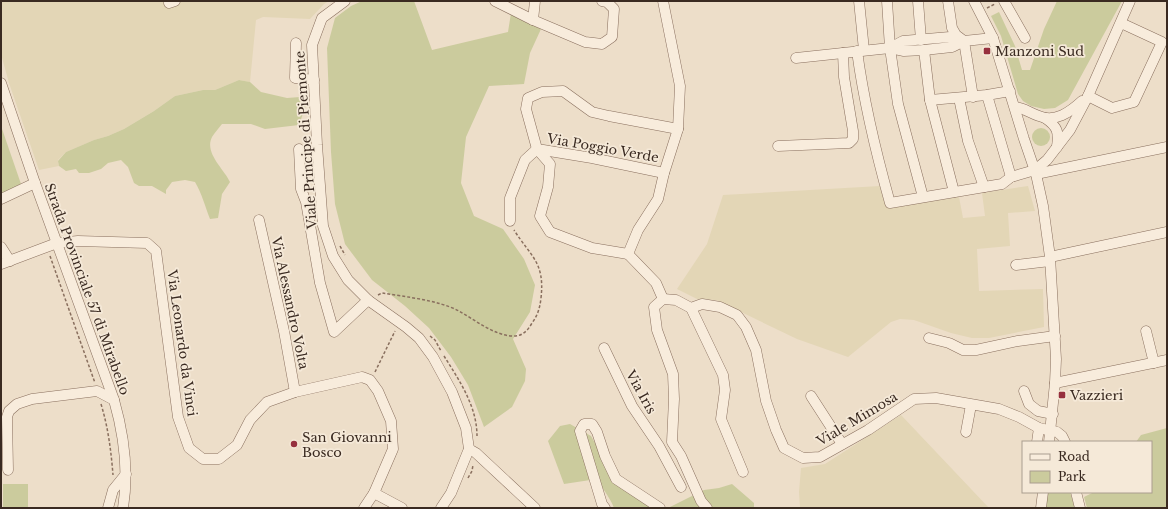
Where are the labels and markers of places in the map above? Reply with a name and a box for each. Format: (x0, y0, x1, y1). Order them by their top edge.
place label: Manzoni Sud (995, 43, 1084, 60)
marker: Manzoni Sud (982, 46, 992, 56)
place label: Vazzieri (1069, 387, 1124, 404)
marker: Vazzieri (1057, 390, 1067, 400)
place label: San Giovanni Bosco (302, 429, 392, 461)
marker: San Giovanni Bosco (289, 439, 299, 449)

